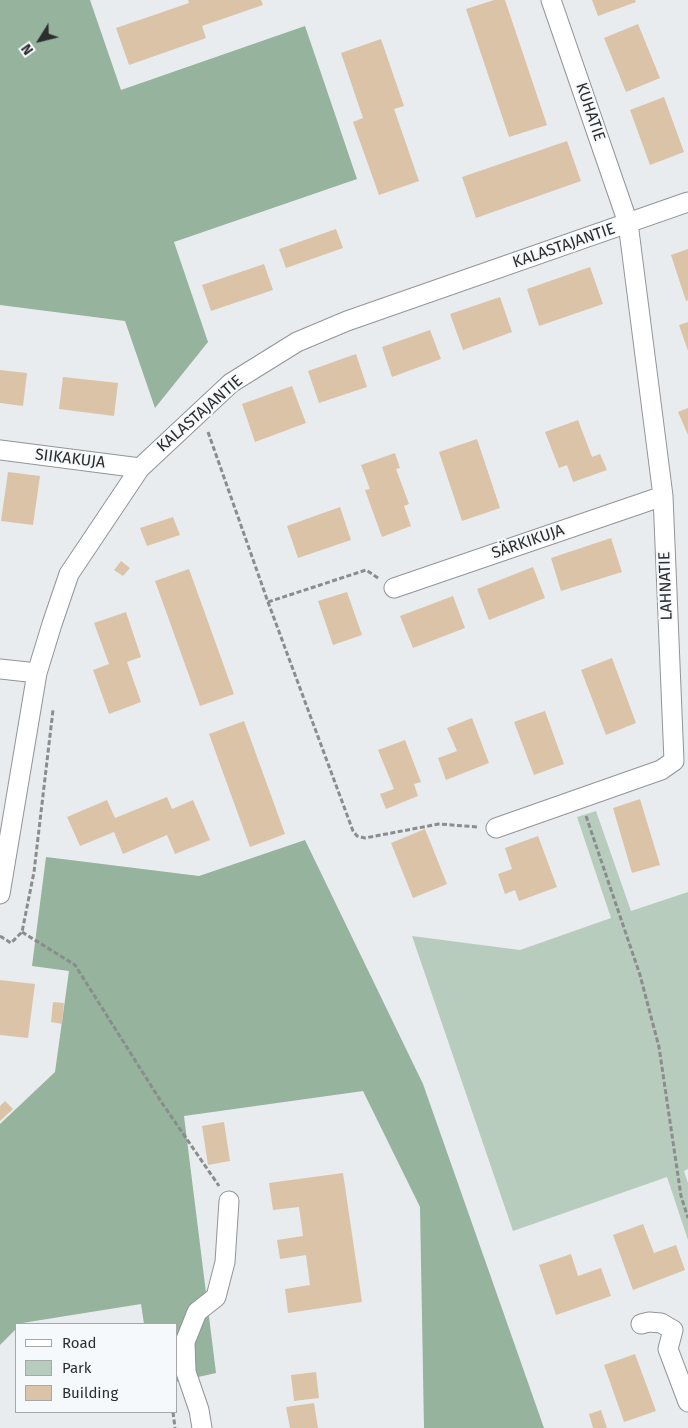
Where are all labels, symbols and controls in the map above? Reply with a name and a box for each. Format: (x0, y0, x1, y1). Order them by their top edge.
north arrow (15, 15, 65, 65)
text: N (18, 40, 37, 58)
street label: KUHATIE (571, 80, 609, 144)
street label: KALASTAJANTIE (510, 219, 618, 273)
street label: KALASTAJANTIE (153, 372, 247, 456)
street label: SIIKAKUJA (34, 445, 106, 473)
street label: SÄRKIKUJA (489, 521, 567, 563)
street label: LAHNATIE (655, 551, 677, 621)
legend (15, 1323, 178, 1413)
text: Road (62, 1334, 97, 1352)
text: Park (62, 1359, 92, 1377)
text: Building (62, 1384, 118, 1402)

